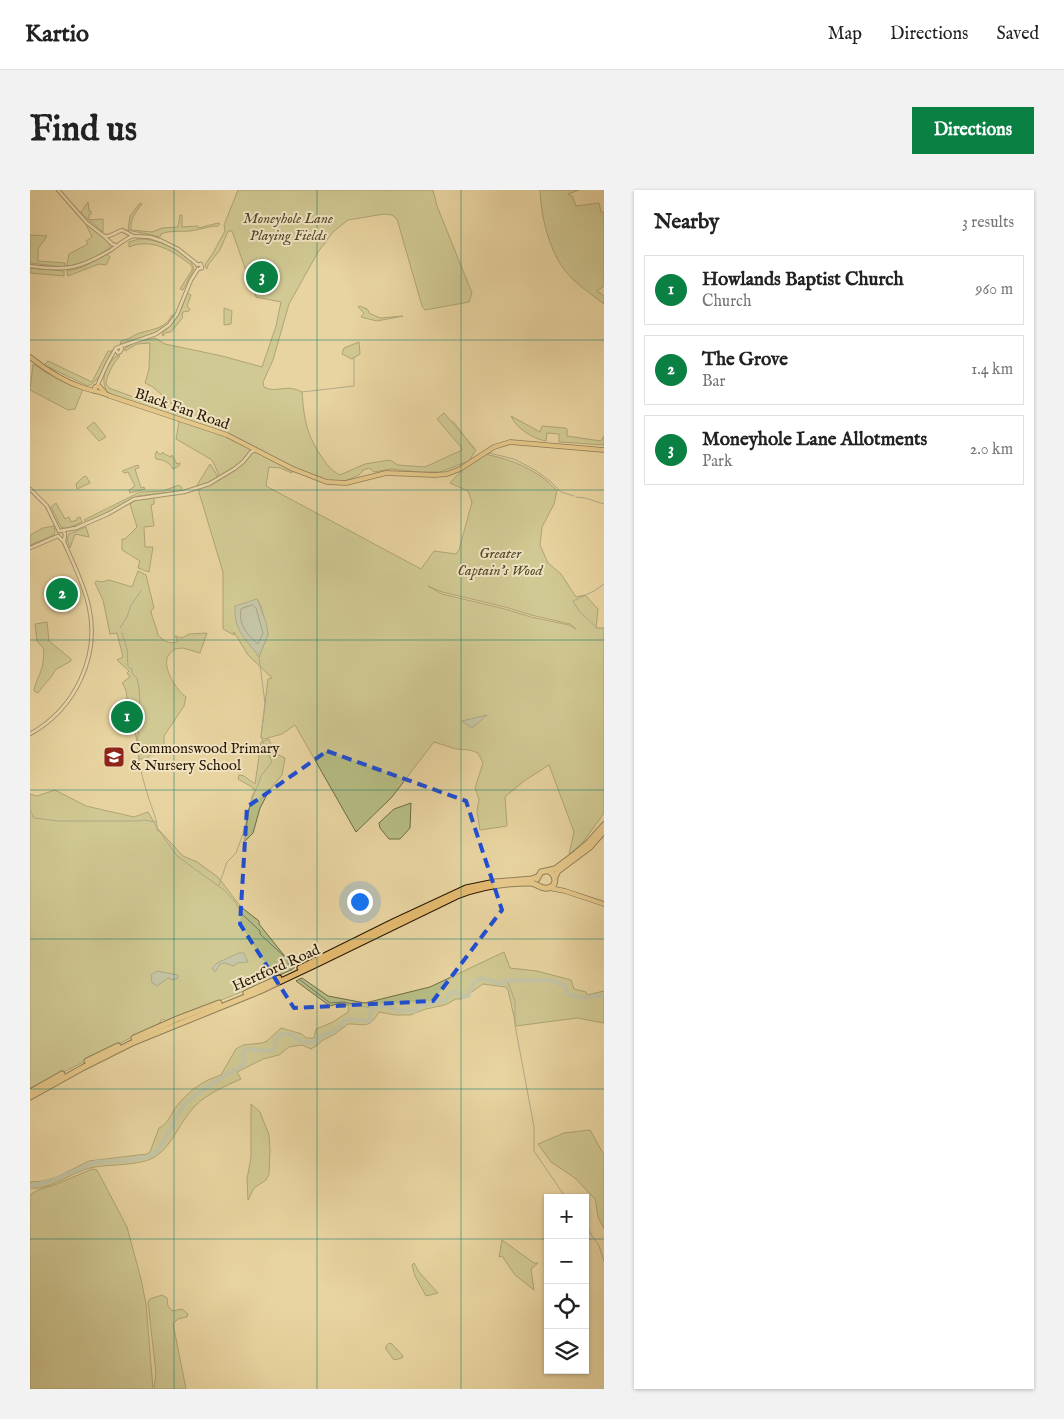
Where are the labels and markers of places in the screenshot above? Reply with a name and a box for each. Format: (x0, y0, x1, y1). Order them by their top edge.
pin: 3 (246, 258, 278, 296)
pin: 2 (46, 575, 78, 613)
pin: 1 (111, 698, 143, 736)
place label: Commonswood Primary & Nursery School (130, 739, 280, 775)
school or university icon: Commonswood Primary & Nursery School (102, 745, 126, 769)

